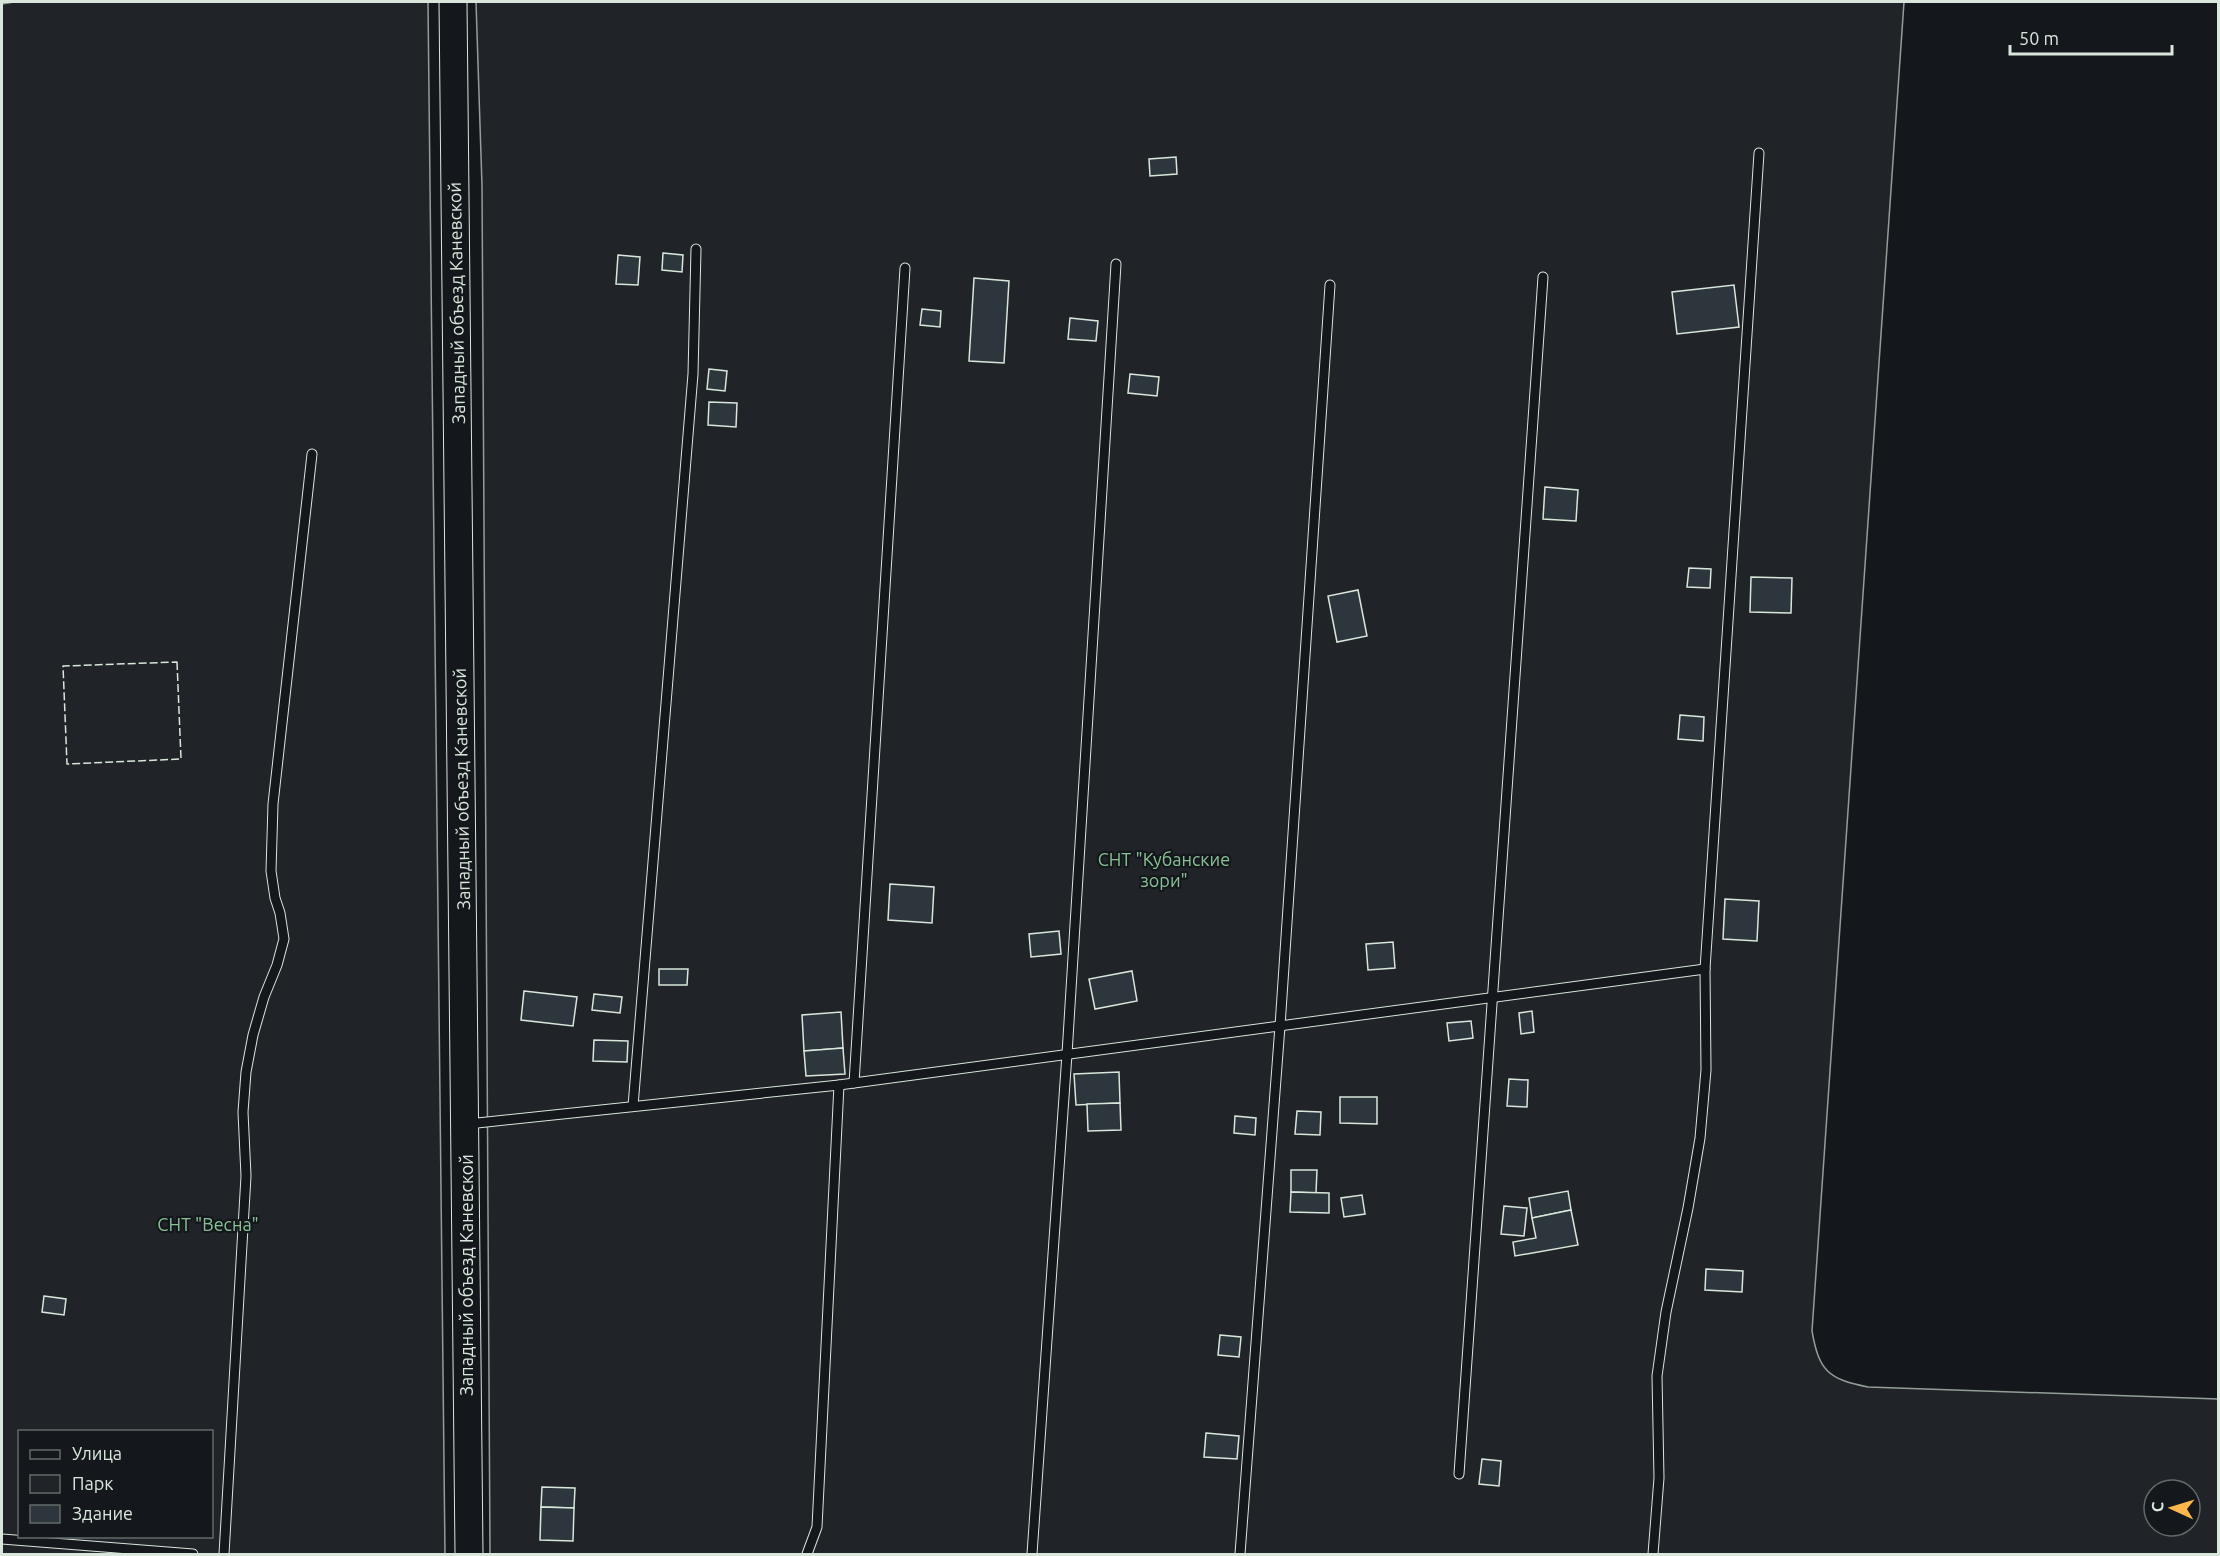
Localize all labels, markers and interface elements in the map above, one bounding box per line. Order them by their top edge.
scale bar [2010,18,2172,56]
text: 50 m [2019,28,2059,48]
street label: Западный объезд Каневской [444,182,468,424]
street label: Западный объезд Каневской [449,668,473,910]
park label: СНТ "Кубанские зори" [1098,849,1230,890]
street label: Западный объезд Каневской [456,1154,476,1396]
park label: СНТ "Весна" [157,1214,259,1234]
legend [18,1430,213,1538]
text: Улица [72,1443,122,1463]
text: Парк [72,1473,113,1493]
north arrow [2142,1478,2202,1538]
text: С [2148,1501,2166,1513]
text: Здание [72,1503,133,1523]

